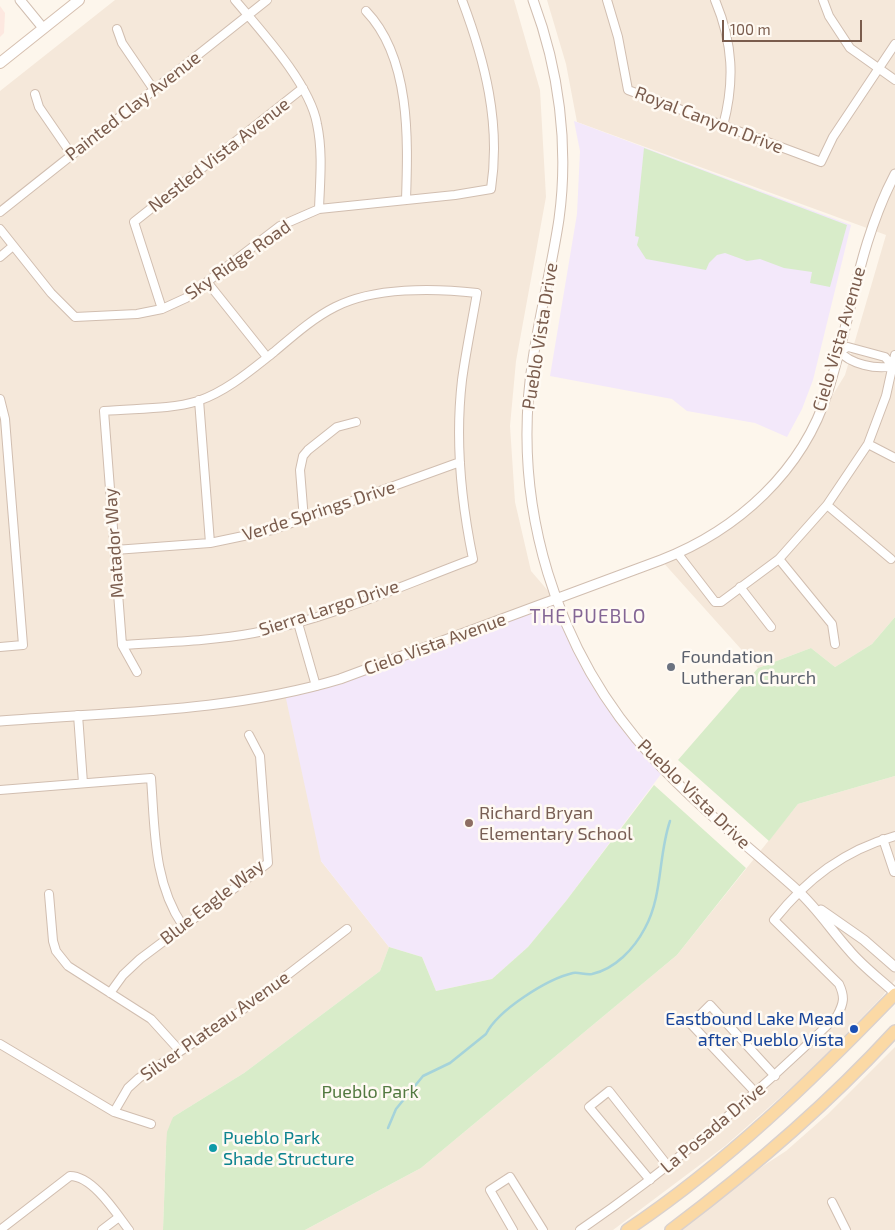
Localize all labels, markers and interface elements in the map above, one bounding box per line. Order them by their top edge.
scale bar [725,10,865,42]
text: 100 m [730,20,771,38]
street label: Painted Clay Avenue [61,47,205,165]
street label: Royal Canyon Drive [632,82,786,158]
street label: Nestled Vista Avenue [144,93,294,217]
street label: Sky Ridge Road [181,216,295,304]
street label: Pueblo Vista Drive [518,261,562,411]
street label: Cielo Vista Avenue [808,264,870,414]
street label: Verde Springs Drive [240,476,398,546]
street label: Matador Way [99,487,129,599]
street label: Sierra Largo Drive [256,575,402,641]
district label: THE PUEBLO [528,606,648,628]
street label: Cielo Vista Avenue [361,608,509,680]
place label: Foundation Lutheran Church [681,646,816,689]
marker: Foundation Lutheran Church [665,661,677,673]
street label: Pueblo Vista Drive [633,735,755,853]
place label: Richard Bryan Elementary School [479,802,633,844]
marker: Richard Bryan Elementary School [463,817,475,829]
street label: Blue Eagle Way [156,855,268,949]
street label: Silver Plateau Avenue [136,966,294,1086]
place label: Eastbound Lake Mead after Pueblo Vista [665,1008,844,1050]
marker: Eastbound Lake Mead after Pueblo Vista [848,1023,860,1035]
street label: La Posada Drive [656,1078,770,1178]
park label: Pueblo Park [321,1081,419,1103]
place label: Pueblo Park Shade Structure [223,1127,354,1170]
marker: Pueblo Park Shade Structure [207,1142,219,1154]

